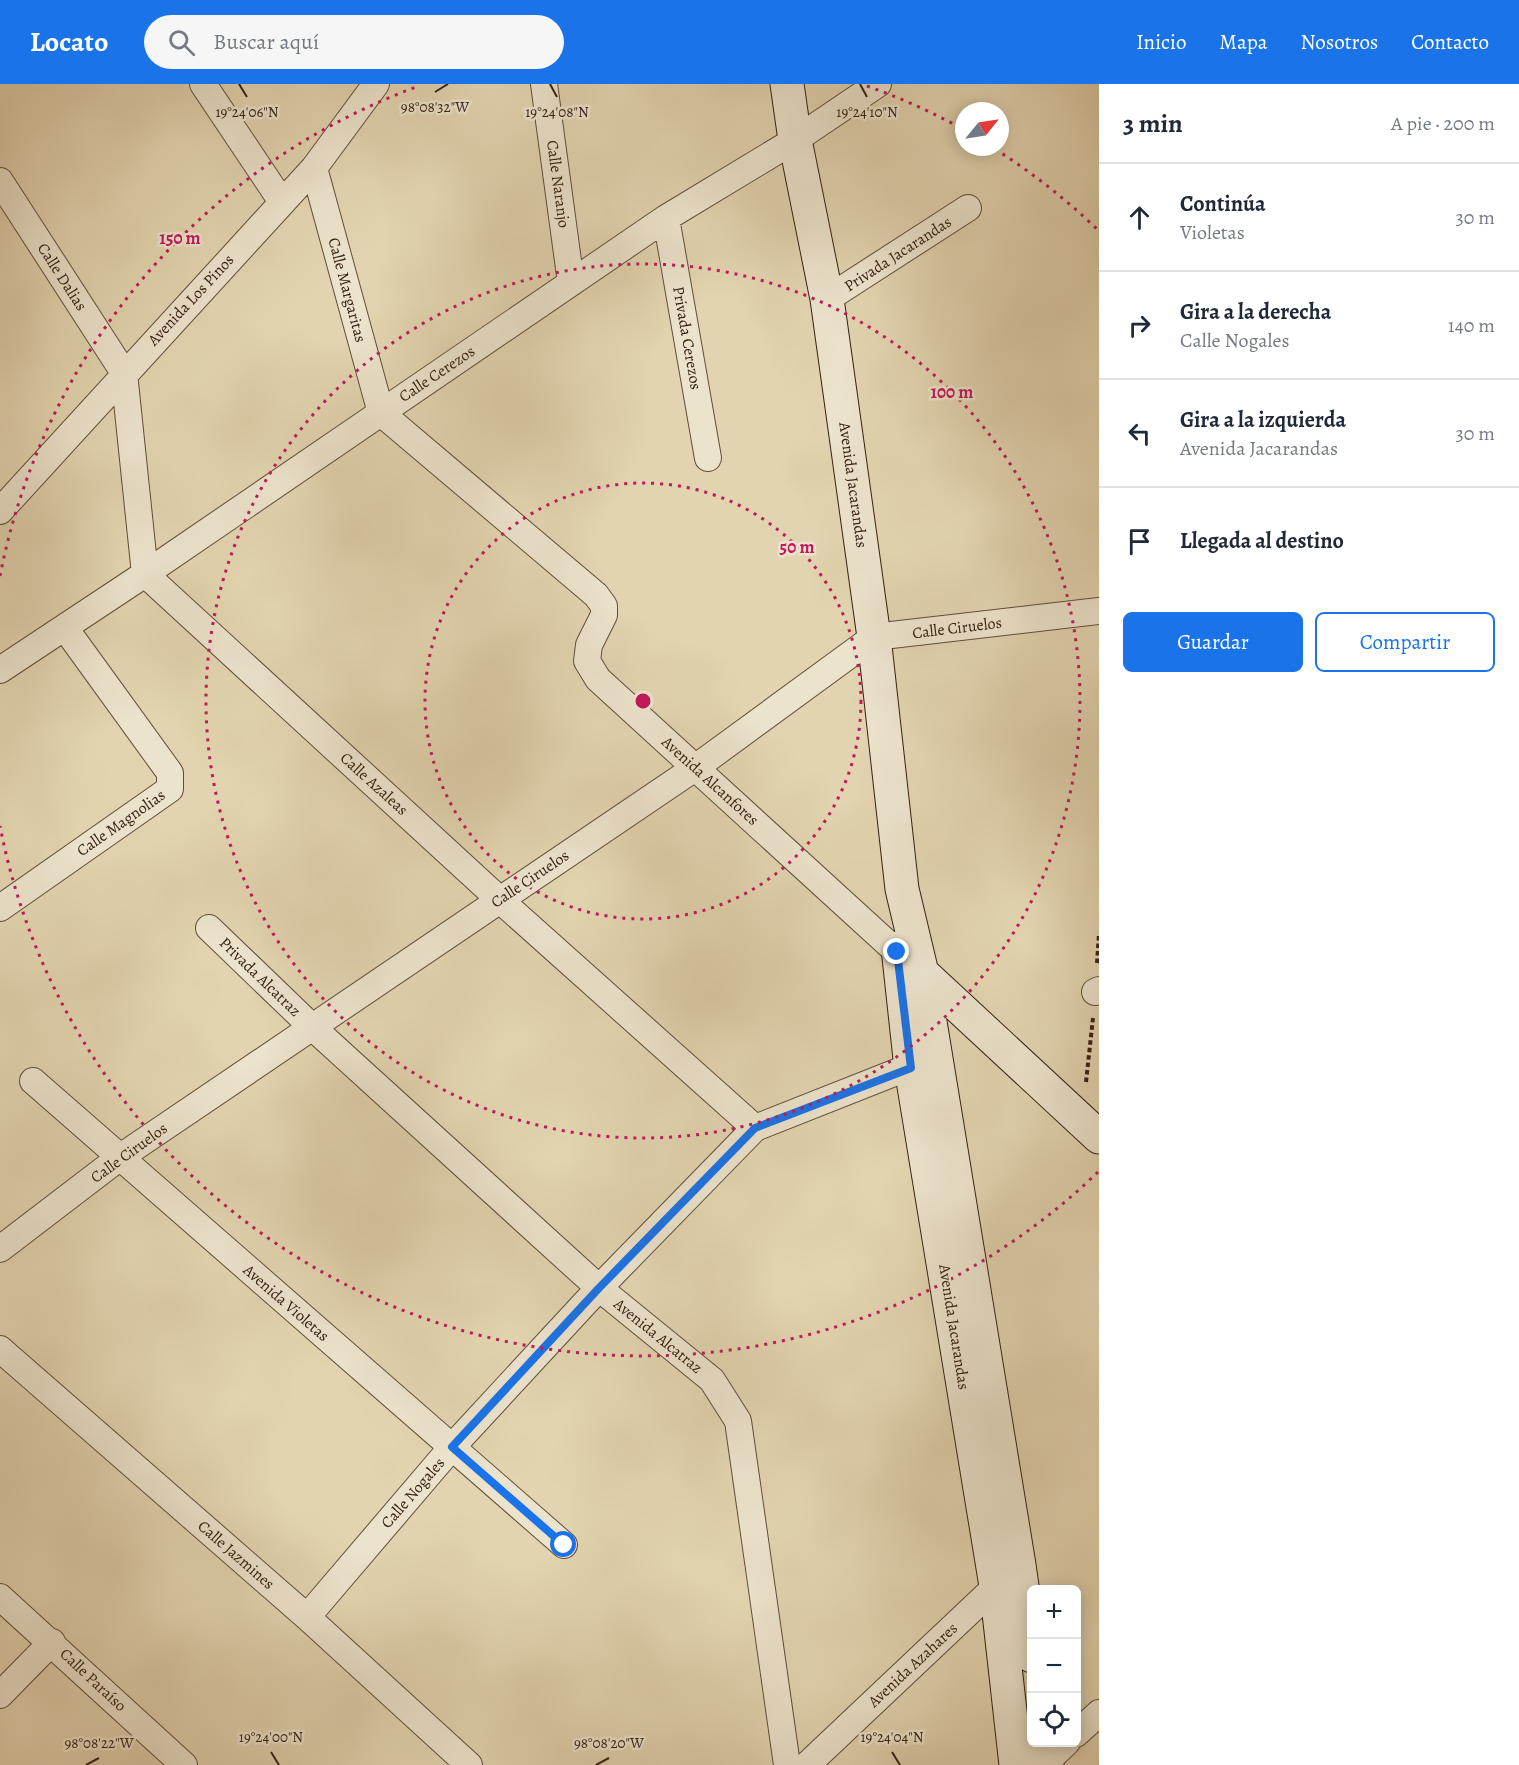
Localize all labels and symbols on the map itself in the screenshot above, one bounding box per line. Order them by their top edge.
text: 98°08'32"W [401,97,469,117]
text: 19°24'06"N [215,102,279,122]
text: 19°24'08"N [525,102,589,122]
text: 19°24'10"N [836,102,898,122]
north arrow [955,102,1009,156]
street label: Calle Naranjo [541,139,575,229]
street label: Privada Jacarandas [840,211,956,297]
text: 150 m [159,226,201,250]
street label: Calle Margaritas [322,235,372,345]
street label: Calle Dalias [32,239,92,315]
street label: Avenida Los Pinos [142,250,239,351]
street label: Privada Cerezos [667,285,707,391]
street label: Calle Cerezos [395,340,479,408]
text: 100 m [931,380,973,404]
street label: Avenida Jacarandas [833,420,873,549]
text: 50 m [780,535,814,559]
street label: Calle Ciruelos [911,612,1003,644]
centre of rings [633,691,653,711]
street label: Avenida Alcanfores [656,731,763,831]
street label: Calle Azaleas [335,747,413,821]
street label: Calle Magnolias [72,784,170,862]
street label: Calle Ciruelos [487,845,573,913]
street label: Privada Alcatraz [214,932,306,1022]
route end [883,938,909,964]
street label: Calle Ciruelos [86,1118,172,1188]
street label: Avenida Violetas [237,1259,334,1347]
street label: Avenida Jacarandas [933,1262,975,1391]
street label: Avenida Alcatraz [608,1293,707,1379]
street label: Calle Nogales [376,1453,450,1533]
street label: Calle Jazmines [193,1515,279,1595]
route start [550,1531,576,1557]
street label: Avenida Azahares [863,1618,963,1713]
street label: Calle Paraíso [55,1643,131,1717]
text: 19°24'00"N [239,1727,303,1747]
text: 19°24'04"N [860,1727,924,1747]
text: 98°08'22"W [64,1733,134,1753]
text: 98°08'20"W [574,1733,644,1753]

